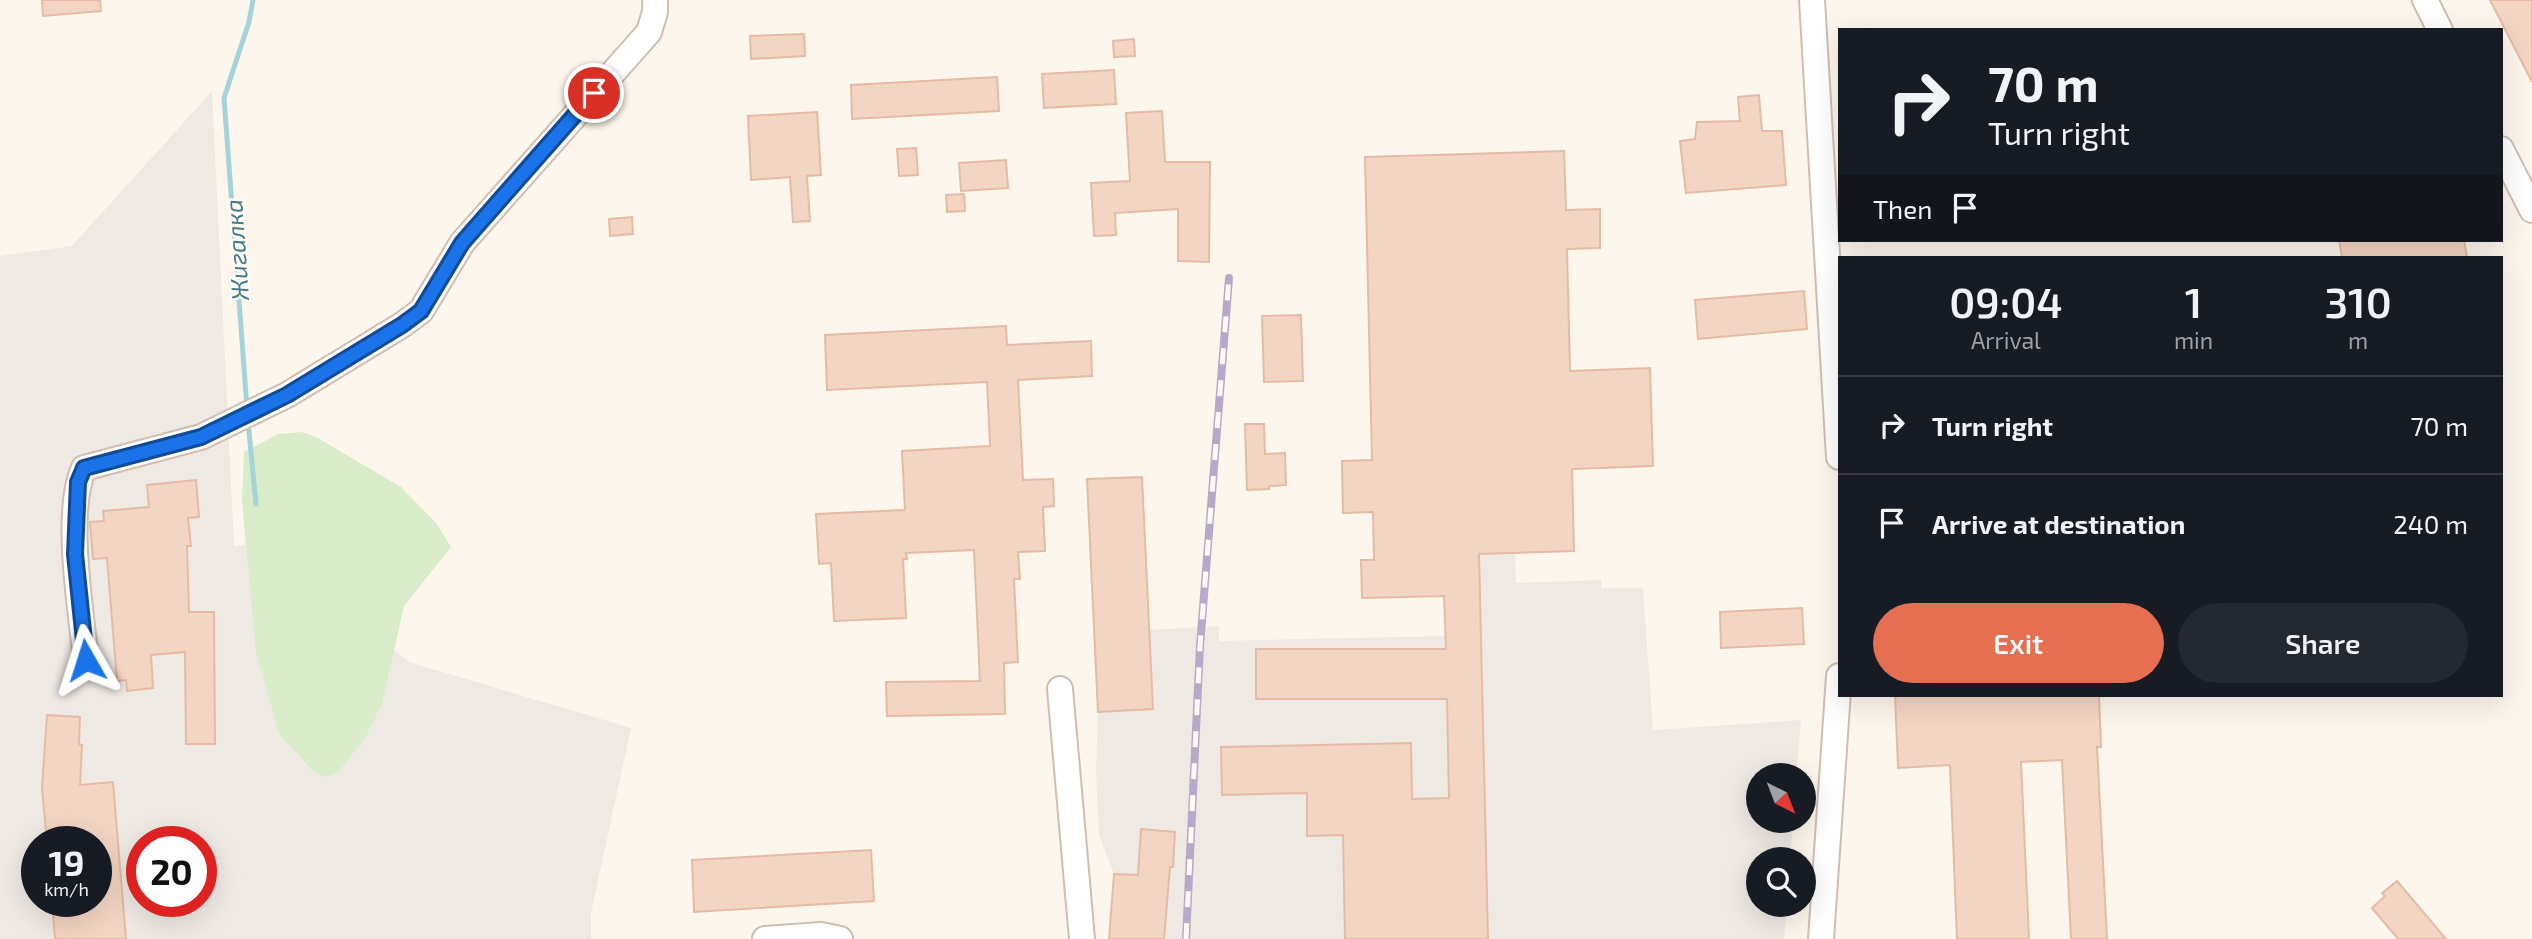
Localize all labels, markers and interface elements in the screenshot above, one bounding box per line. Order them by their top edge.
text: 70 m [1988,53,2099,112]
icon: right [1873,56,1964,147]
pin [564,63,624,123]
icon: arrive [575,74,613,112]
text: Turn right [1988,113,2130,151]
icon: arrive [1946,189,1984,227]
text: Then [1873,193,1932,224]
water label: Жигалка [218,198,254,303]
text: 09:04 [1949,276,2063,326]
text: 1 [2185,276,2202,326]
text: 310 [2324,276,2392,326]
text: Arrival [1971,326,2041,354]
text: min [2174,326,2213,354]
text: m [2348,326,2368,354]
icon: right [1873,406,1911,444]
text: Turn right [1932,410,2053,441]
text: 70 m [2410,410,2468,441]
icon: arrive [1873,504,1911,542]
text: Arrive at destination [1932,508,2185,539]
text: 240 m [2393,508,2468,539]
button: Exit [1873,603,2164,683]
button: Share [2178,603,2468,683]
position arrow [49,623,123,697]
north arrow [1746,763,1816,833]
map controls [1746,763,1816,917]
speed limit sign: 20 [126,826,217,917]
text: 19 [49,841,84,883]
button: search [1746,847,1816,917]
text: km/h [44,878,89,900]

